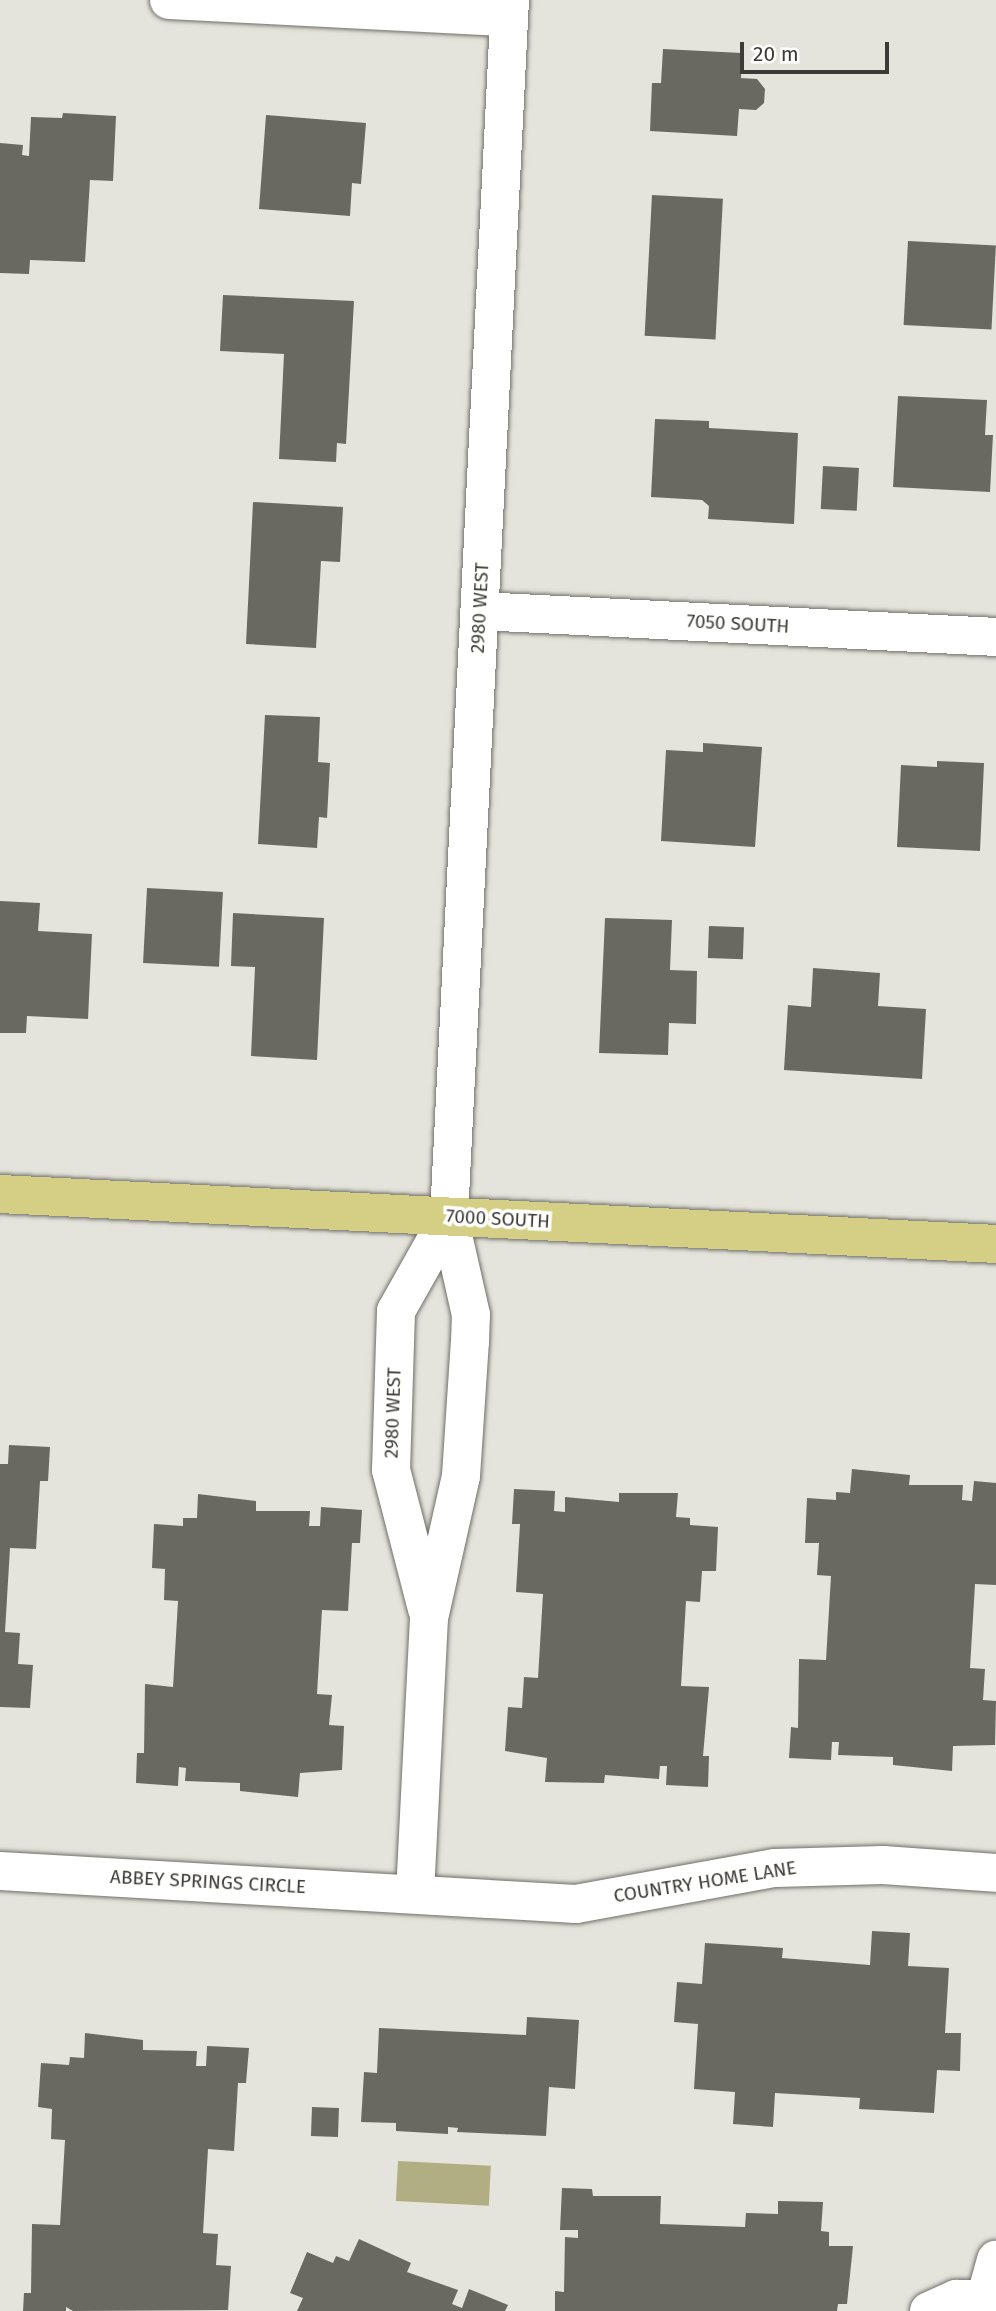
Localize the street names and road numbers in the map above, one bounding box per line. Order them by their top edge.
street label: 2980 WEST [466,562,494,654]
street label: 7050 SOUTH [686,610,790,638]
street label: 7000 SOUTH [446,1205,550,1233]
street label: 2980 WEST [380,1367,406,1459]
street label: COUNTRY HOME LANE [612,1856,798,1908]
street label: ABBEY SPRINGS CIRCLE [109,1865,307,1899]

